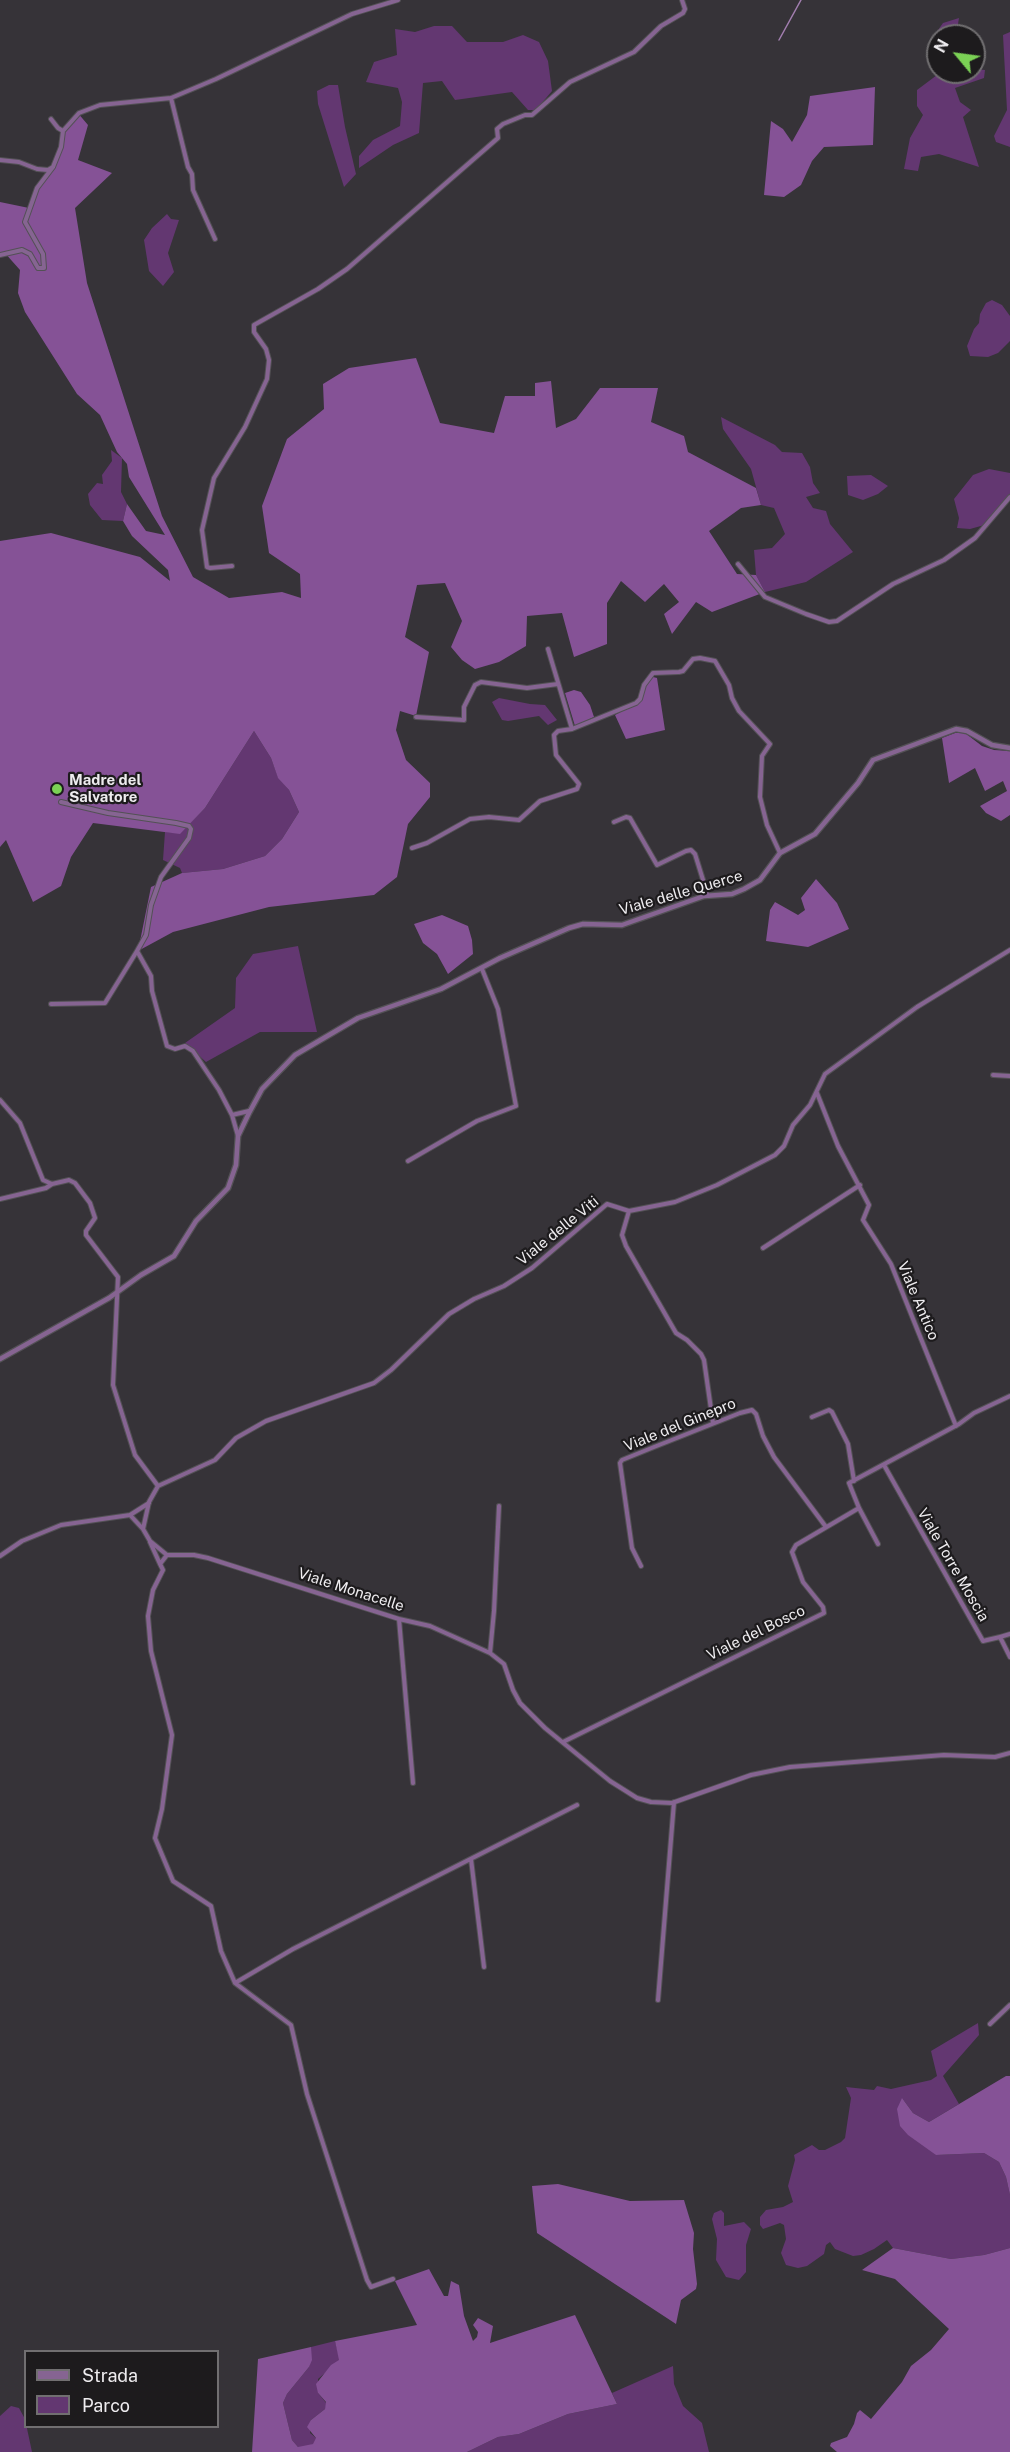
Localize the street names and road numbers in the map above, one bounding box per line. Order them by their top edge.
street label: Viale delle Querce [617,867,745,919]
street label: Viale delle Viti [514,1193,602,1269]
street label: Viale Antico [893,1259,943,1343]
street label: Viale del Ginepro [621,1394,739,1456]
street label: Viale Torre Moscia [913,1505,993,1625]
street label: Viale Monacelle [296,1564,406,1616]
street label: Viale del Bosco [704,1602,808,1664]

